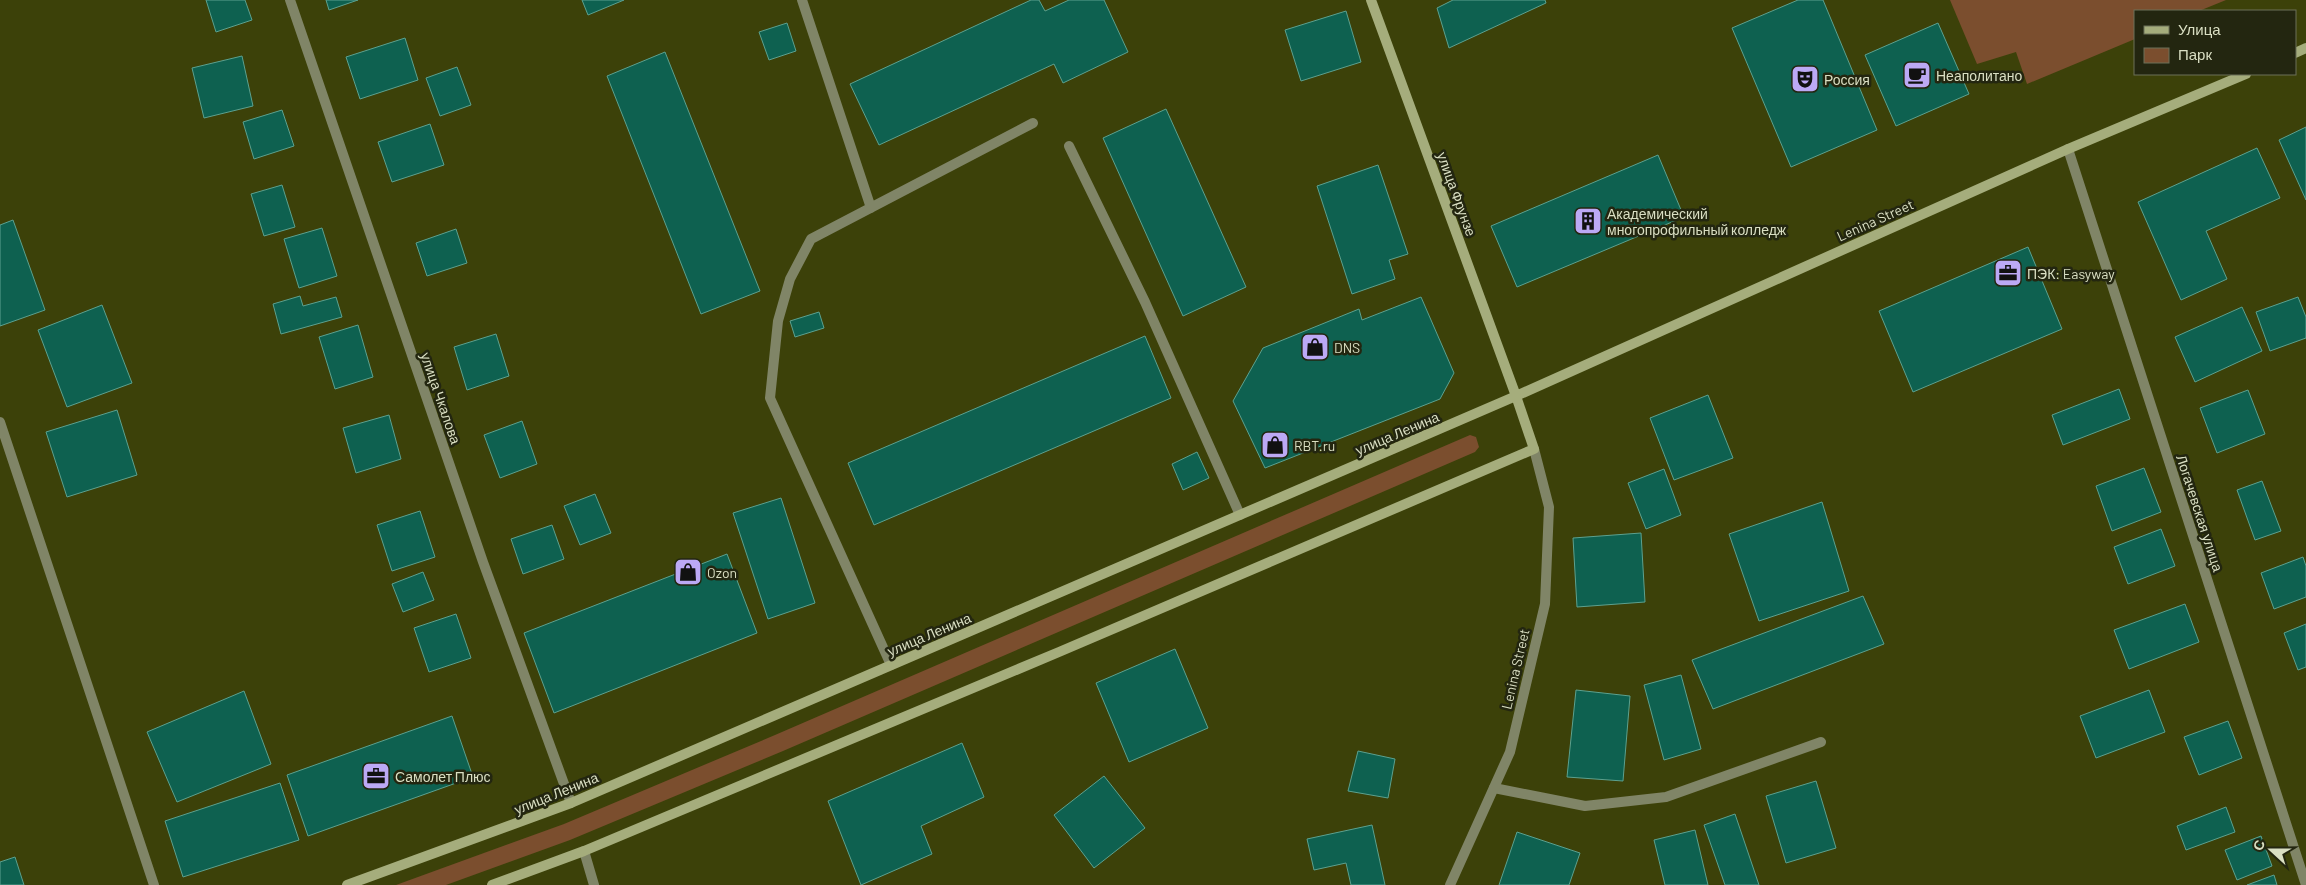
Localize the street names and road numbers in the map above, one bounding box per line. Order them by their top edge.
street label: улица Фрунзе [1434,150,1480,239]
street label: Lenina Street [1834,196,1916,244]
street label: улица Чкалова [417,350,465,446]
street label: улица Ленина [1353,408,1442,458]
street label: Логачевская улица [2173,453,2227,574]
street label: улица Ленина [885,609,974,659]
street label: Lenina Street [1497,627,1533,711]
street label: улица Ленина [511,768,601,818]

